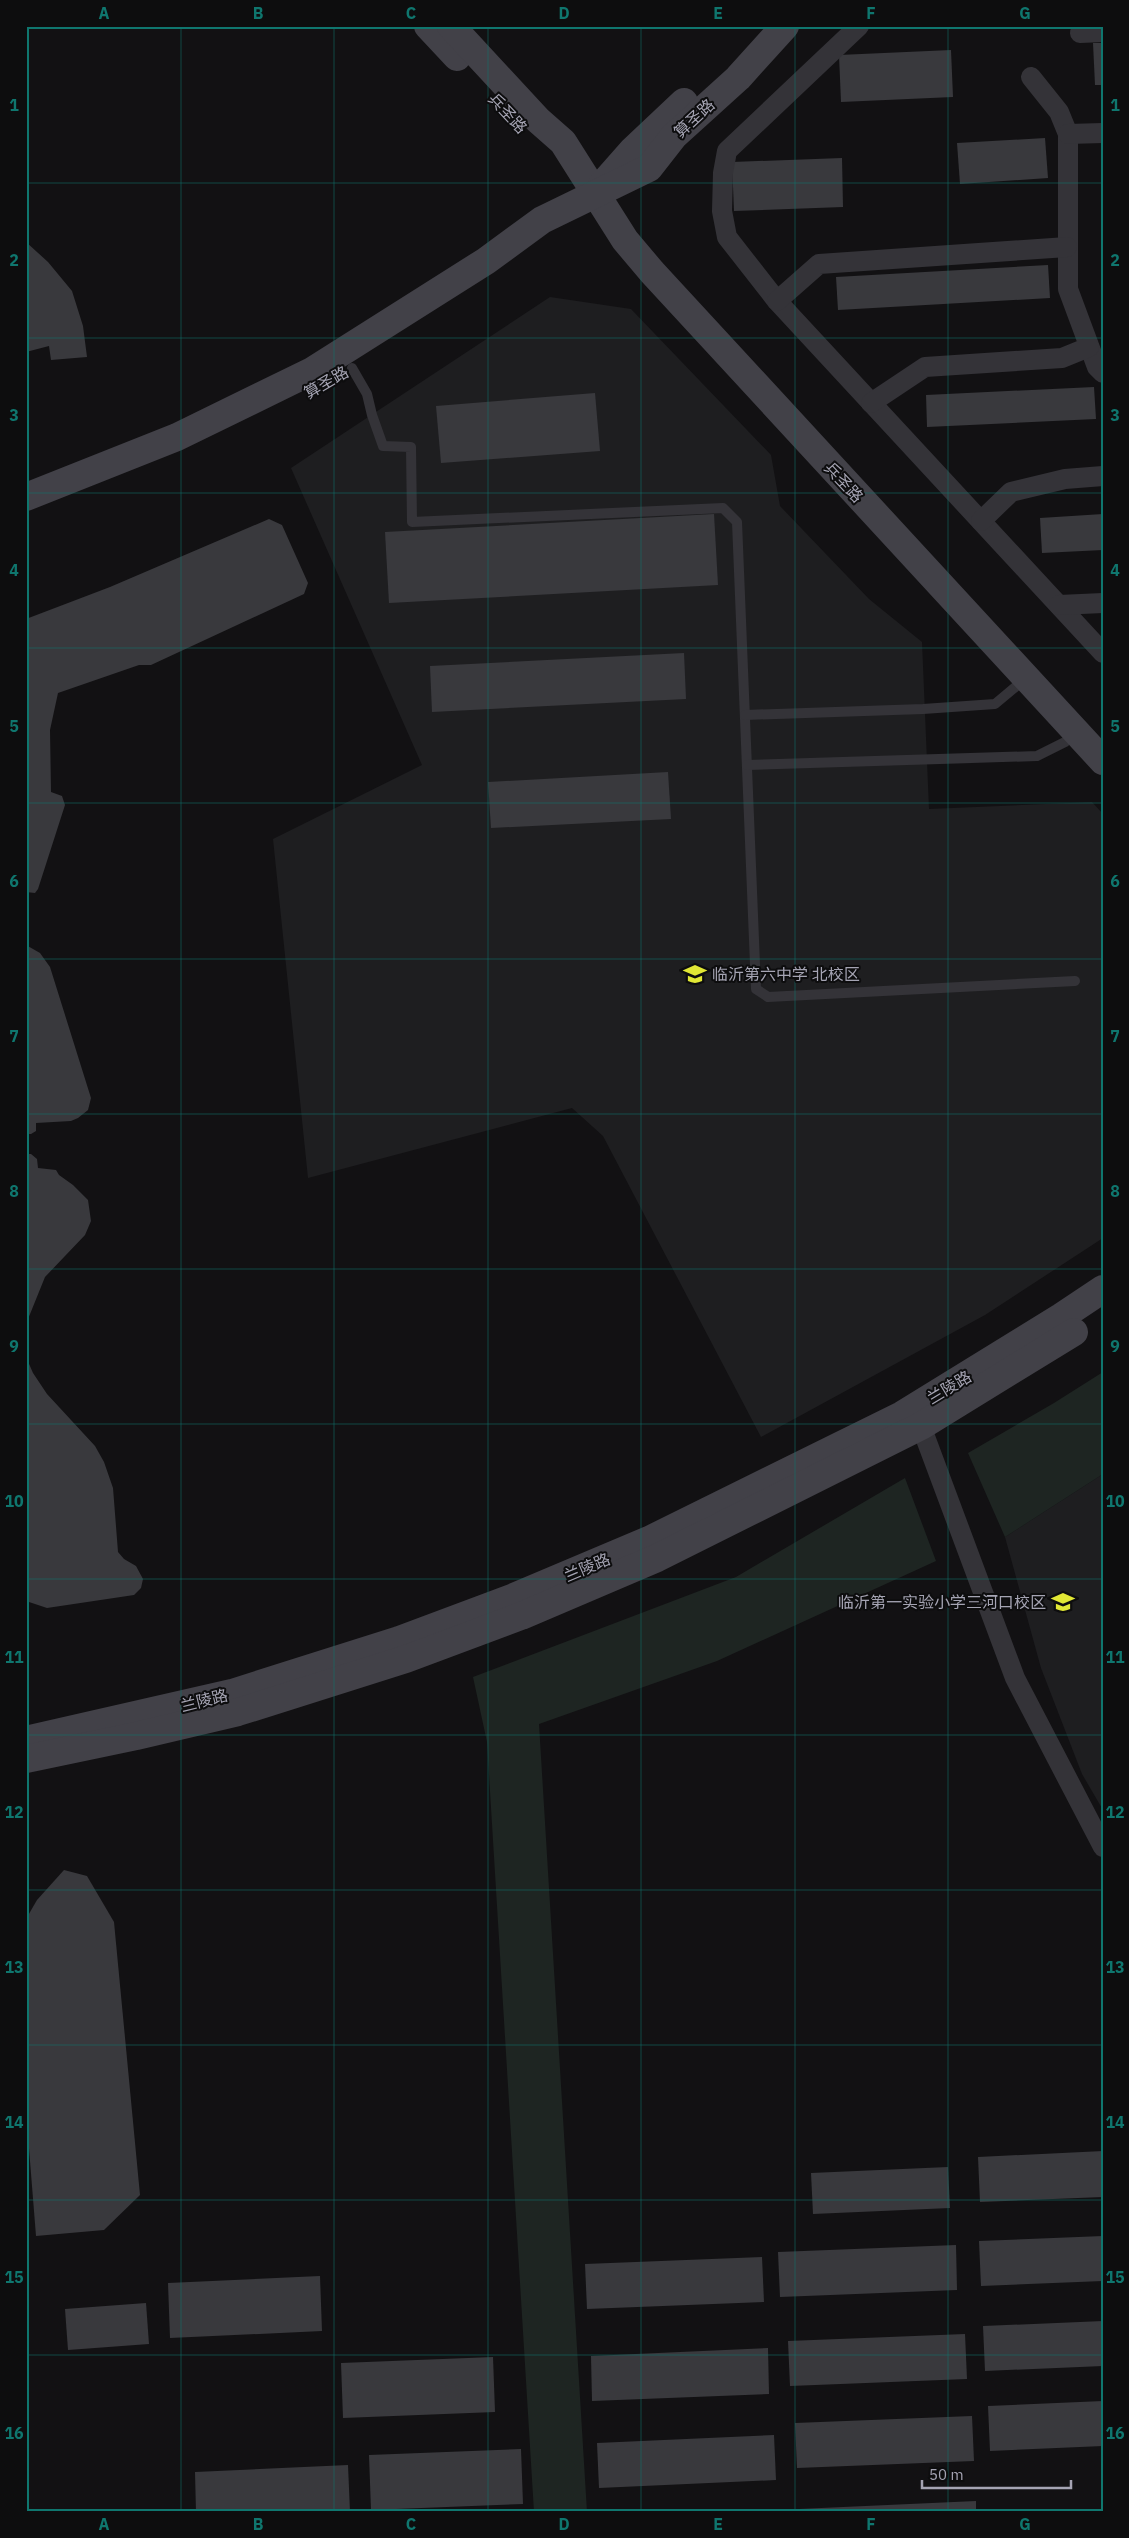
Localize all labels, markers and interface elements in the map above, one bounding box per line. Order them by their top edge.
text: A [99,3,110,23]
text: B [253,3,264,23]
text: C [406,3,416,23]
text: D [558,3,570,23]
text: E [713,3,723,23]
text: F [866,3,876,23]
text: G [1019,3,1031,23]
street label: 兵圣路 [484,89,532,137]
street label: 算圣路 [670,94,718,142]
text: 1 [9,95,19,115]
text: 1 [1110,95,1120,115]
text: 2 [9,250,19,270]
text: 2 [1110,250,1120,270]
street label: 算圣路 [300,361,352,403]
text: 3 [9,405,19,425]
text: 3 [1110,405,1120,425]
street label: 兵圣路 [820,458,868,506]
text: 4 [9,560,19,580]
text: 4 [1110,560,1120,580]
text: 5 [9,716,19,736]
text: 5 [1110,716,1120,736]
text: 6 [9,871,19,891]
text: 6 [1110,871,1120,891]
school or university icon: 临沂第六中学 北校区 [682,961,708,987]
place label: 临沂第六中学 北校区 [712,964,860,984]
text: 7 [9,1026,19,1046]
text: 7 [1110,1026,1120,1046]
text: 8 [9,1181,19,1201]
text: 8 [1110,1181,1120,1201]
text: 9 [9,1336,19,1356]
text: 9 [1110,1336,1120,1356]
street label: 兰陵路 [923,1366,975,1408]
text: 10 [4,1491,24,1511]
text: 10 [1105,1491,1125,1511]
street label: 兰陵路 [561,1548,613,1586]
school or university icon: 临沂第一实验小学三河口校区 [1050,1589,1076,1615]
place label: 临沂第一实验小学三河口校区 [838,1592,1046,1612]
text: 11 [4,1647,24,1667]
text: 11 [1105,1647,1125,1667]
street label: 兰陵路 [178,1684,230,1716]
text: 12 [4,1802,24,1822]
text: 12 [1105,1802,1125,1822]
text: 13 [4,1957,24,1977]
text: 13 [1105,1957,1125,1977]
text: 14 [4,2112,24,2132]
text: 14 [1105,2112,1125,2132]
text: 15 [4,2267,24,2287]
text: 15 [1105,2267,1125,2287]
text: 16 [4,2423,24,2443]
text: 16 [1105,2423,1125,2443]
scale bar [922,2458,1070,2490]
text: 50 m [929,2465,964,2484]
text: A [99,2514,110,2534]
text: B [253,2514,264,2534]
text: C [406,2514,416,2534]
text: D [558,2514,570,2534]
text: E [713,2514,723,2534]
text: F [866,2514,876,2534]
text: G [1019,2514,1031,2534]

